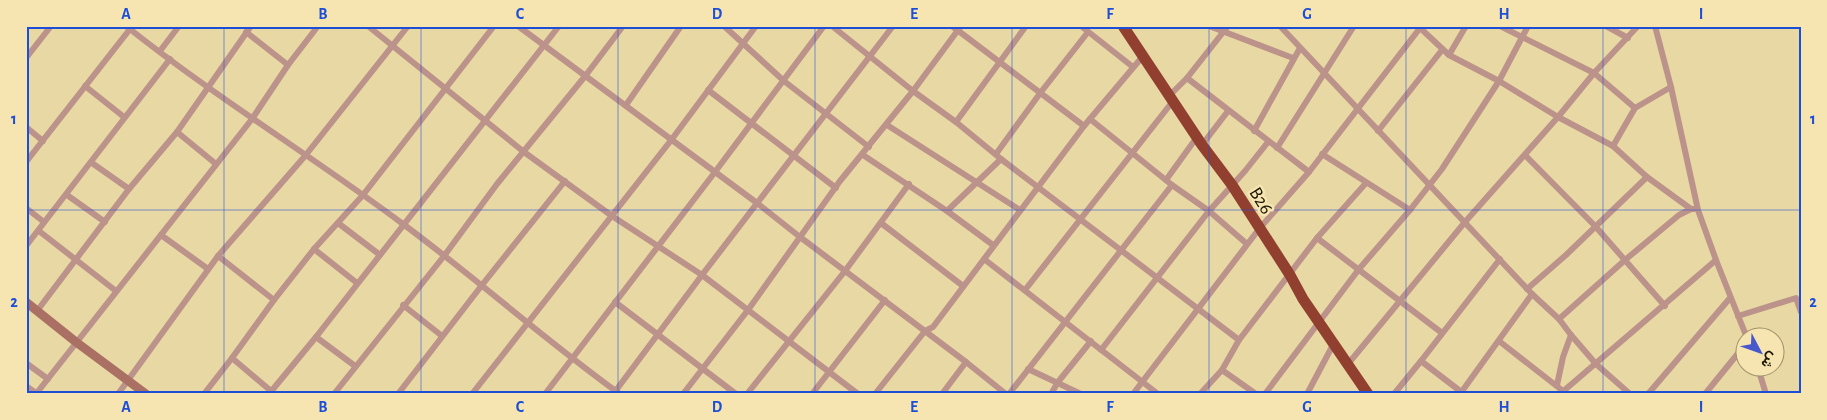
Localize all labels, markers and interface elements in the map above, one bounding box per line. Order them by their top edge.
text: A [121,6,131,22]
text: B [318,6,328,22]
text: C [516,6,525,22]
text: D [712,6,723,22]
text: E [910,6,918,22]
text: F [1106,6,1114,22]
text: G [1302,6,1312,22]
text: H [1498,6,1510,22]
text: I [1699,6,1703,22]
text: 1 [11,111,17,127]
text: 1 [1810,111,1816,127]
street label: B26 [1245,184,1276,218]
text: 2 [10,294,18,310]
text: 2 [1809,294,1817,310]
north arrow [1734,328,1784,378]
text: ش [1757,348,1780,371]
text: A [121,399,131,415]
text: B [318,399,328,415]
text: C [516,399,525,415]
text: D [712,399,723,415]
text: E [910,399,918,415]
text: F [1106,399,1114,415]
text: G [1302,399,1312,415]
text: H [1498,399,1510,415]
text: I [1699,399,1703,415]

